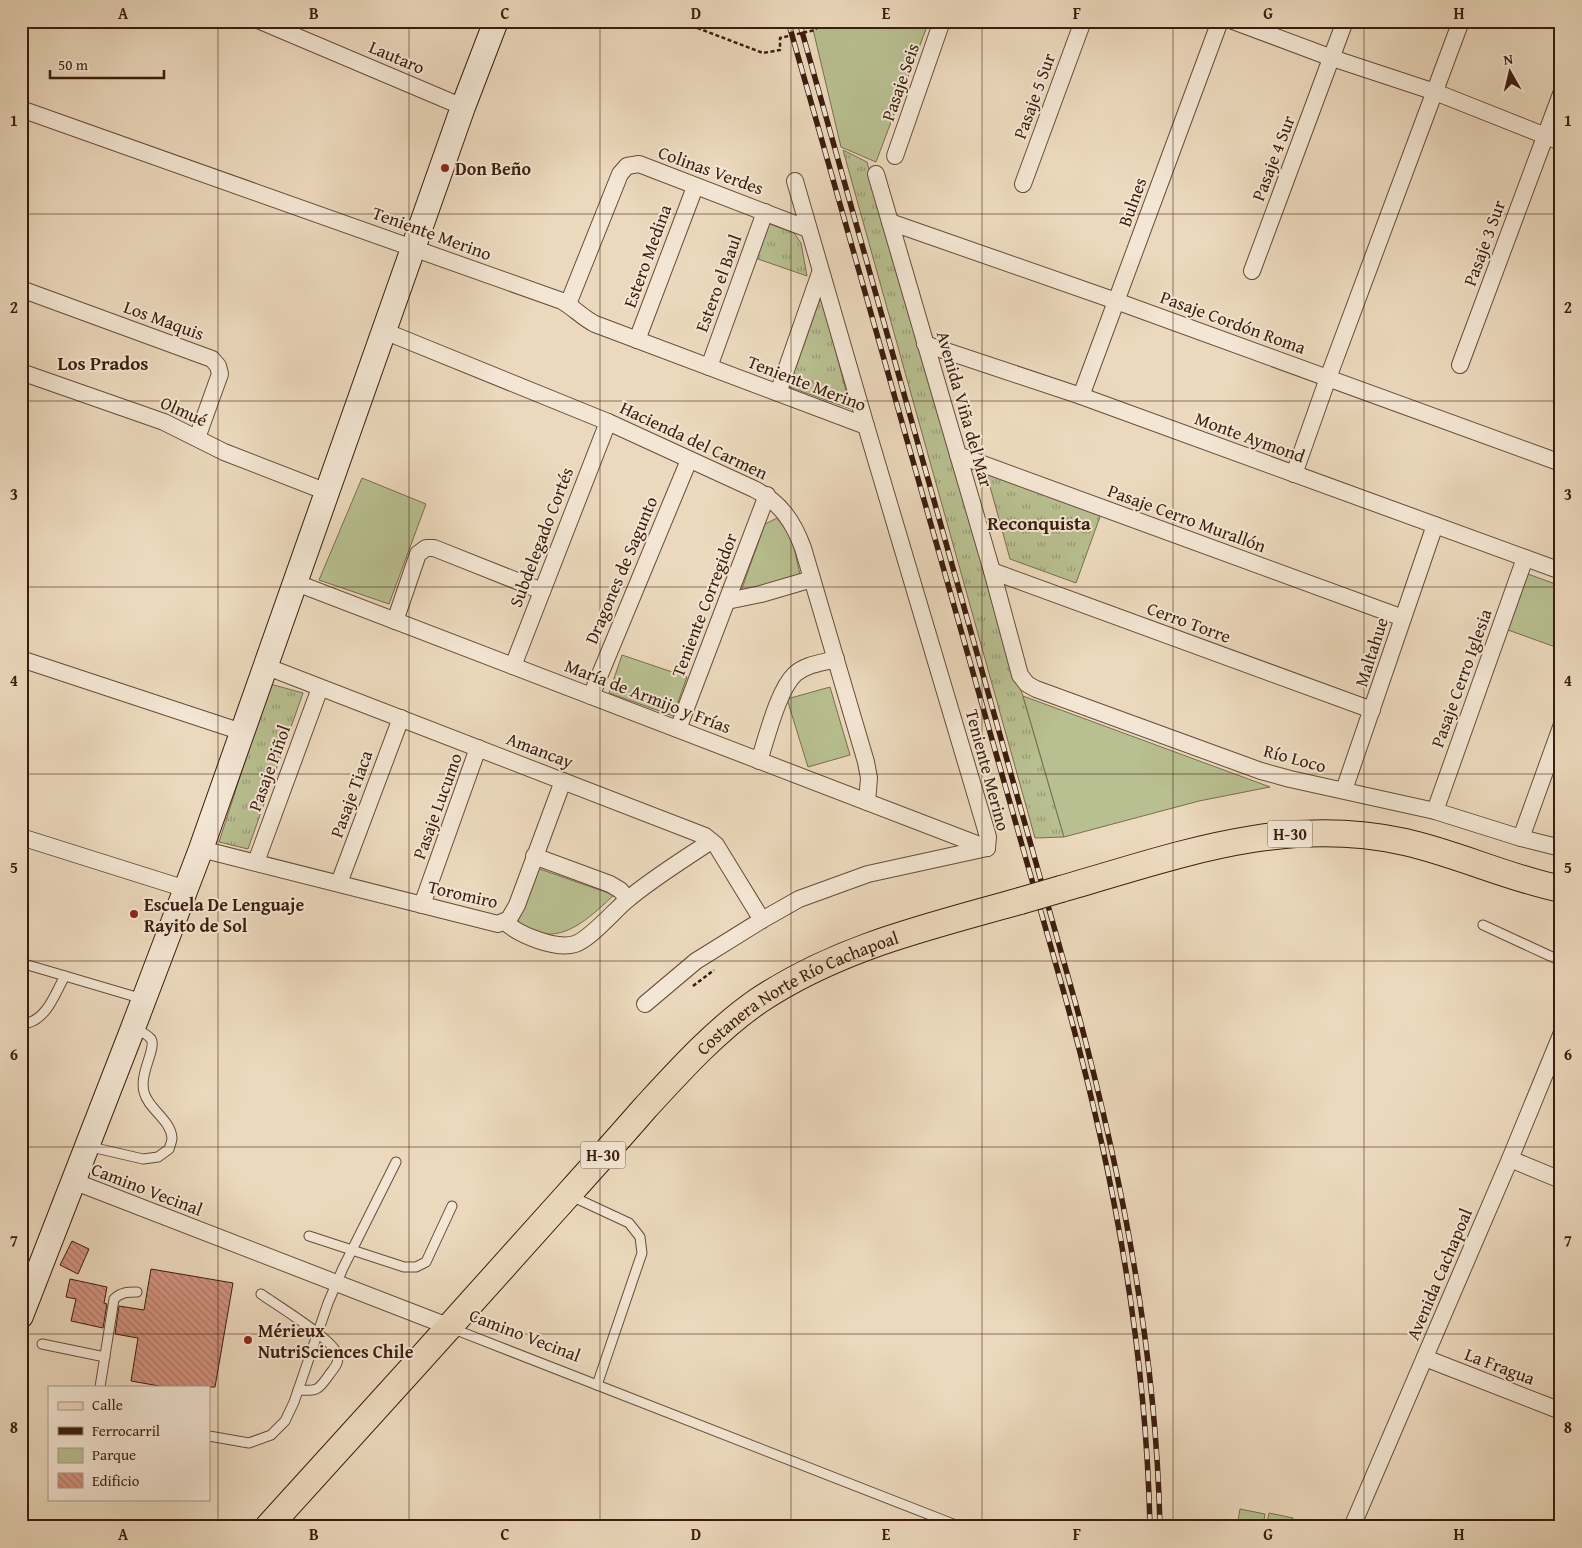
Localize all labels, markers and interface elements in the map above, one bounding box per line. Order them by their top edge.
text: A [118,1,129,25]
text: B [309,1,319,25]
text: C [500,1,510,25]
text: D [691,1,701,25]
text: E [882,1,891,25]
text: F [1073,1,1081,25]
text: G [1263,1,1273,25]
text: H [1453,1,1465,25]
street label: Lautaro [365,33,429,81]
street label: Pasaje Seis [874,40,926,124]
scale bar [50,48,164,80]
north arrow [1484,48,1534,98]
text: N [1502,48,1515,70]
street label: Pasaje 5 Sur [1006,49,1062,143]
text: 50 m [58,54,89,75]
text: 1 [10,108,18,132]
text: 1 [1564,108,1572,132]
street label: Pasaje 4 Sur [1244,111,1302,205]
street label: Colinas Verdes [655,138,767,202]
place label: Don Beño [455,155,532,182]
marker: Don Beño [439,162,451,174]
street label: Bulnes [1111,174,1153,230]
street label: Pasaje 3 Sur [1456,196,1512,290]
street label: Teniente Merino [369,199,495,267]
street label: Estero Medina [616,200,678,311]
street label: Estero el Baul [688,230,748,336]
street label: Pasaje Cordón Roma [1157,283,1310,361]
street label: Los Maquis [120,293,208,347]
text: 2 [10,295,18,319]
text: 2 [1564,295,1572,319]
street label: Avenida Viña del Mar [930,328,1000,491]
street label: Teniente Merino [744,348,870,418]
district label: Los Prados [58,349,148,377]
street label: Olmué [156,389,212,433]
street label: Hacienda del Carmen [616,394,772,486]
street label: Monte Aymond [1191,405,1309,470]
street label: Subdelegado Cortés [502,463,580,611]
street label: Pasaje Cerro Murallón [1104,477,1270,559]
text: 3 [10,482,18,506]
text: 3 [1564,482,1572,506]
street label: Dragones de Sagunto [578,492,664,648]
district label: Reconquista [987,509,1091,537]
street label: Teniente Corregidor [664,528,744,681]
street label: Cerro Torre [1143,594,1235,650]
street label: Pasaje Cerro Iglesia [1423,604,1499,751]
street label: Maltahue [1347,614,1395,690]
street label: María de Armijo y Frías [561,652,735,740]
text: 4 [10,668,18,692]
text: 4 [1564,668,1572,692]
street label: Teniente Merino [959,706,1017,834]
street label: Pasaje Piñol [241,721,297,815]
street label: Amancay [503,725,577,775]
street label: Río Loco [1261,737,1329,779]
street label: Pasaje Tiaca [323,746,379,841]
street label: Pasaje Lucumo [405,749,469,863]
road number: H-30 [1268,821,1312,848]
text: 5 [10,855,18,879]
text: 5 [1564,855,1572,879]
street label: Toromiro [425,873,501,915]
place label: Escuela De Lenguaje Rayito de Sol [144,891,304,939]
marker: Escuela De Lenguaje Rayito de Sol [128,908,140,920]
street label: Costanera Norte Río Cachapoal [689,923,902,1061]
text: 6 [10,1042,18,1066]
text: 6 [1564,1042,1572,1066]
road number: H-30 [580,1142,626,1168]
street label: Camino Vecinal [87,1155,207,1223]
street label: Avenida Cachapoal [1399,1204,1479,1344]
text: 7 [10,1228,18,1252]
text: 7 [1564,1228,1572,1252]
street label: Camino Vecinal [465,1301,585,1369]
place label: Mérieux NutriSciences Chile [258,1317,414,1365]
marker: Mérieux NutriSciences Chile [242,1334,254,1346]
street label: La Fragua [1461,1340,1539,1392]
legend [48,1386,210,1500]
text: Calle [92,1394,123,1415]
text: 8 [10,1415,18,1439]
text: 8 [1564,1415,1572,1439]
text: Ferrocarril [92,1420,160,1441]
text: Parque [92,1444,136,1465]
text: Edificio [92,1470,140,1491]
text: A [118,1522,129,1546]
text: B [309,1522,319,1546]
text: C [500,1522,510,1546]
text: D [691,1522,701,1546]
text: E [882,1522,891,1546]
text: F [1073,1522,1081,1546]
text: G [1263,1522,1273,1546]
text: H [1453,1522,1465,1546]

